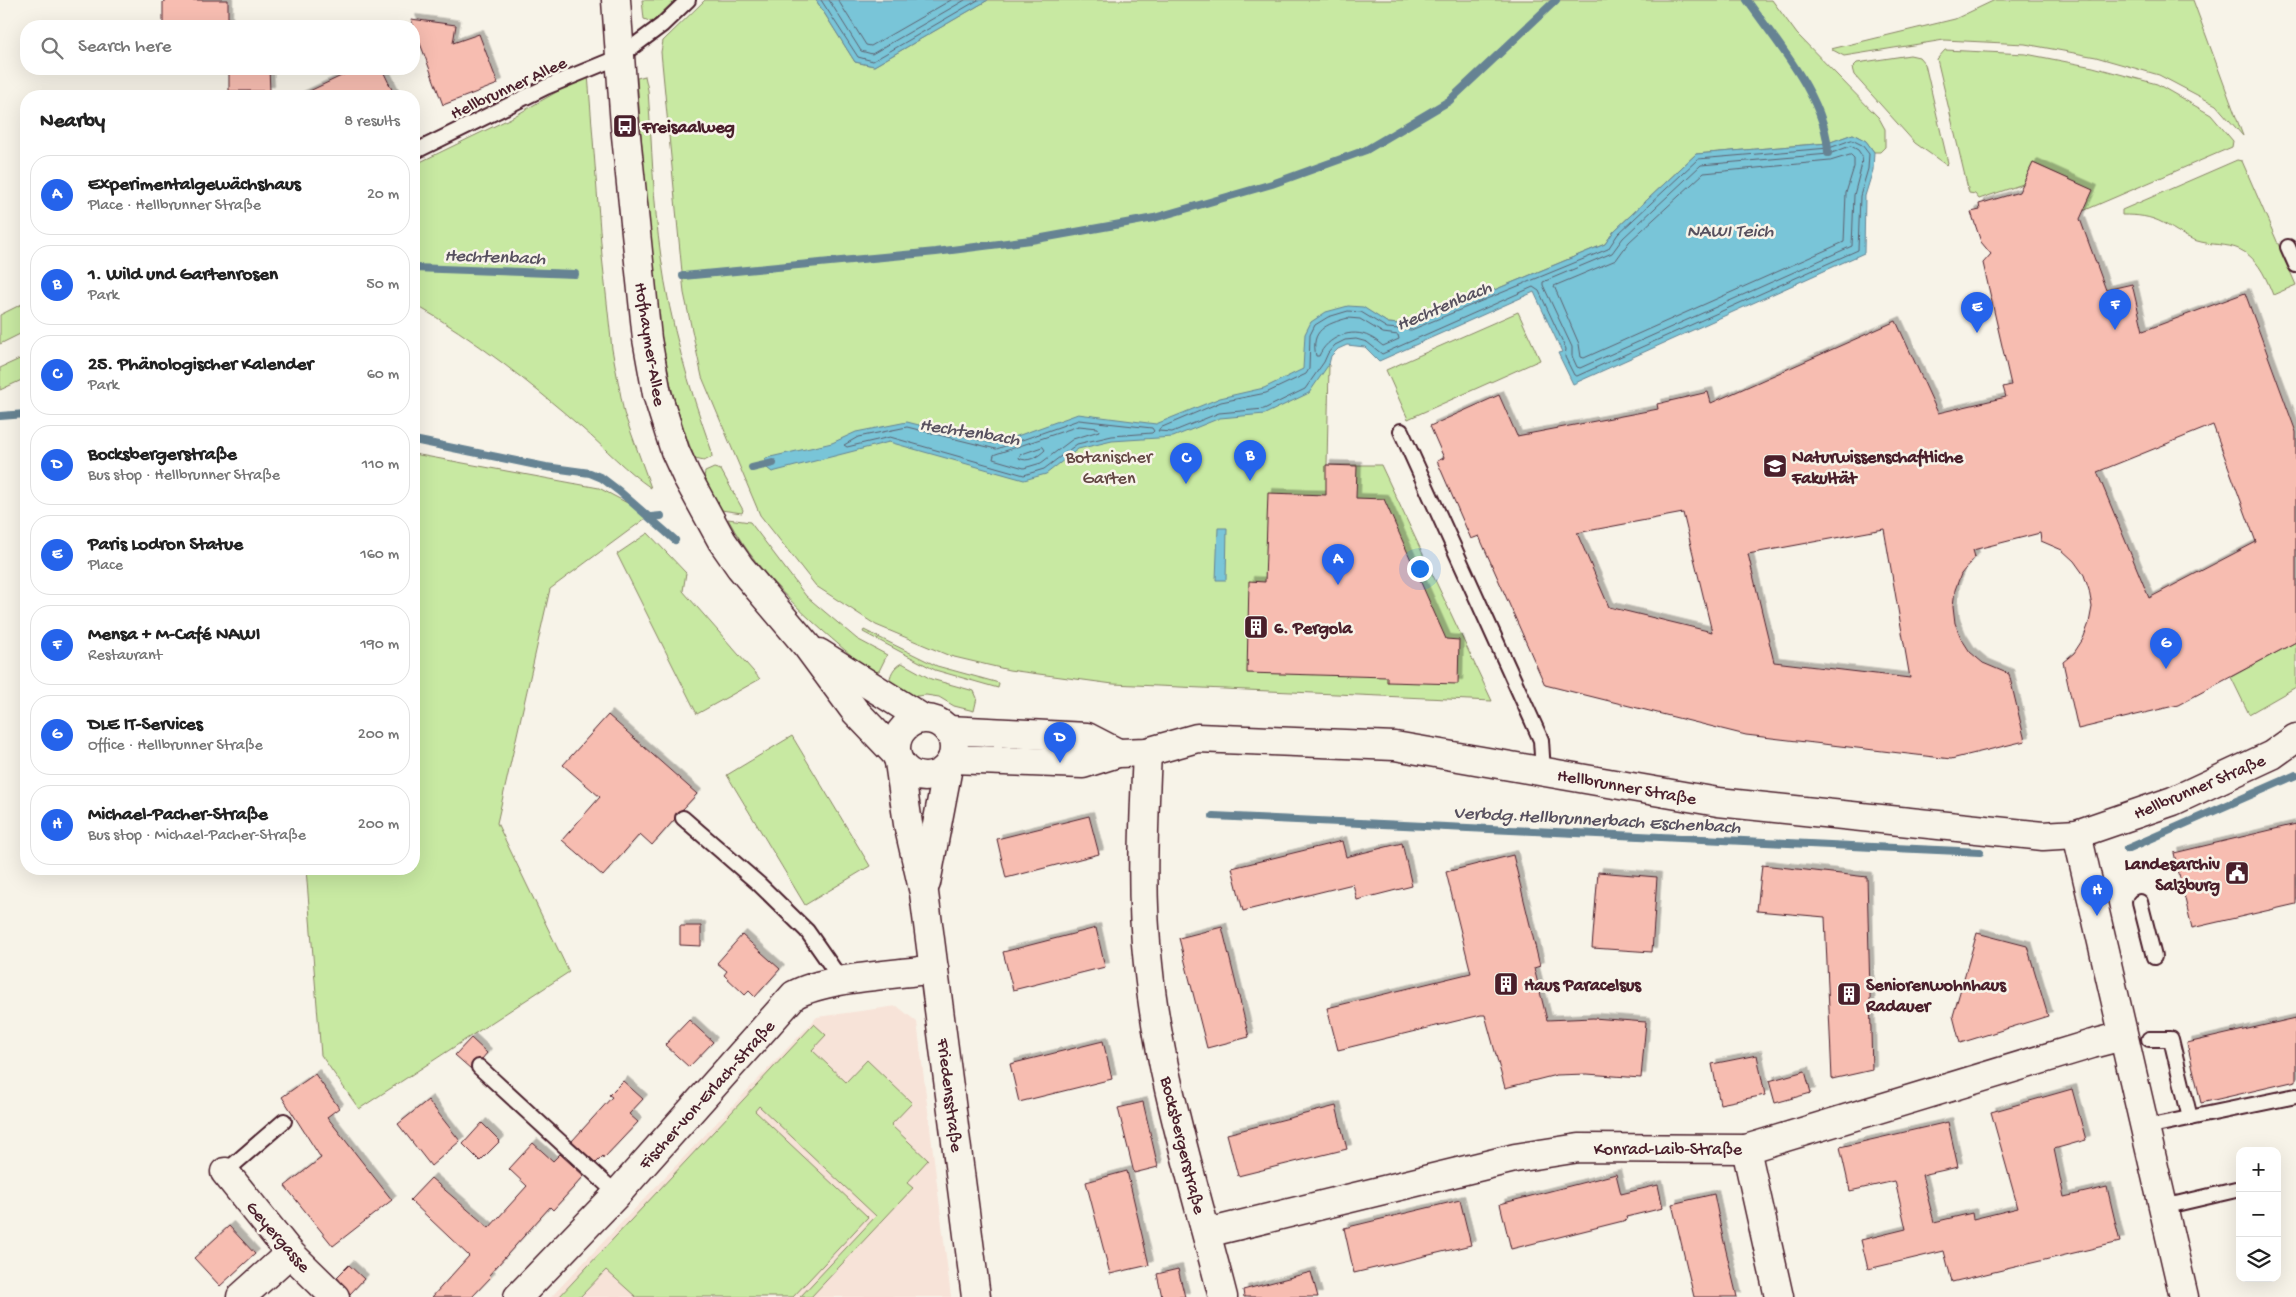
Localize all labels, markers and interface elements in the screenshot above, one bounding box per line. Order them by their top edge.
search box [20,20,420,75]
icon: search [38,34,66,62]
text: Search here [78,36,172,59]
street label: Hellbrunner Allee [448,53,571,125]
text: Nearby [40,110,105,135]
text: 8 results [344,113,400,132]
bus stop icon: Freisaalweg [612,113,638,139]
place label: Freisaalweg [641,118,735,139]
text: Experimentalgewächshaus [88,174,301,197]
text: A [52,186,62,205]
text: 20 m [367,186,399,205]
text: Place · Hellbrunner Straße [88,197,261,216]
water label: NAWI Teich [1687,221,1774,244]
water label: Hechtenbach [444,245,547,272]
text: 1. Wild und Gartenrosen [88,264,278,287]
text: B [53,276,61,295]
text: 50 m [366,276,399,295]
water label: Hechtenbach [1393,277,1496,338]
street label: Hofhaymer-Allee [628,281,669,408]
text: Park [88,287,119,306]
pin: F [2099,289,2131,330]
pin: E [1961,292,1993,333]
text: 25. Phänologischer Kalender [88,354,313,377]
text: C [53,366,61,385]
text: 60 m [367,366,399,385]
text: Park [88,377,119,396]
water label: Hechtenbach [918,414,1022,453]
pin: B [1234,440,1266,481]
pin: C [1170,443,1202,484]
text: Bocksbergerstraße [88,444,237,467]
park label: Botanischer Garten [1065,448,1154,490]
place label: Naturwissenschaftliche Fakultät [1791,448,1964,490]
school or university icon: Naturwissenschaftliche Fakultät [1762,453,1788,479]
text: D [52,456,62,475]
text: 110 m [362,456,399,475]
text: Bus stop · Hellbrunner Straße [88,467,280,486]
text: Paris Lodron Statue [88,534,243,557]
pin: A [1322,544,1354,585]
text: E [52,546,62,565]
text: 160 m [360,546,399,565]
your location [1407,556,1433,582]
text: Place [88,557,123,576]
building icon: 6. Pergola [1243,614,1269,640]
place label: 6. Pergola [1274,619,1353,640]
text: Mensa + M-Café NAWI [88,624,260,647]
pin: G [2150,628,2182,669]
text: F [53,636,61,655]
text: 190 m [360,636,399,655]
text: Restaurant [88,647,162,666]
text: DLE IT-Services [88,714,203,737]
pin: D [1044,722,1076,763]
text: G [52,726,62,745]
text: 200 m [358,726,399,745]
text: Office · Hellbrunner Straße [88,737,263,756]
street label: Hellbrunner Straße [2131,751,2270,826]
street label: Hellbrunner Straße [1555,766,1699,811]
water label: Verbdg.Hellbrunnerbach Eschenbach [1453,802,1742,841]
text: Michael-Pacher-Straße [88,804,268,827]
text: H [52,816,62,835]
text: 200 m [358,816,399,835]
text: Bus stop · Michael-Pacher-Straße [88,827,306,846]
place label: Landesarchiv Salzburg [2124,855,2220,897]
public building icon: Landesarchiv Salzburg [2224,860,2250,886]
pin: H [2081,875,2113,916]
building icon: Haus Paracelsus [1493,971,1519,997]
place label: Haus Paracelsus [1524,976,1642,997]
place label: Seniorenwohnhaus Radauer [1865,976,2007,1018]
building icon: Seniorenwohnhaus Radauer [1836,981,1862,1007]
street label: Fischer-von-Erlach-Straße [635,1016,781,1175]
street label: Friedensstraße [931,1036,966,1154]
street label: Bocksbergerstraße [1154,1074,1209,1217]
street label: Konrad-Laib-Straße [1594,1140,1743,1161]
map controls [2236,1147,2281,1282]
button: + [2236,1147,2281,1192]
button: − [2236,1192,2281,1237]
street label: Geyergasse [240,1198,314,1278]
button: layers [2236,1237,2281,1282]

